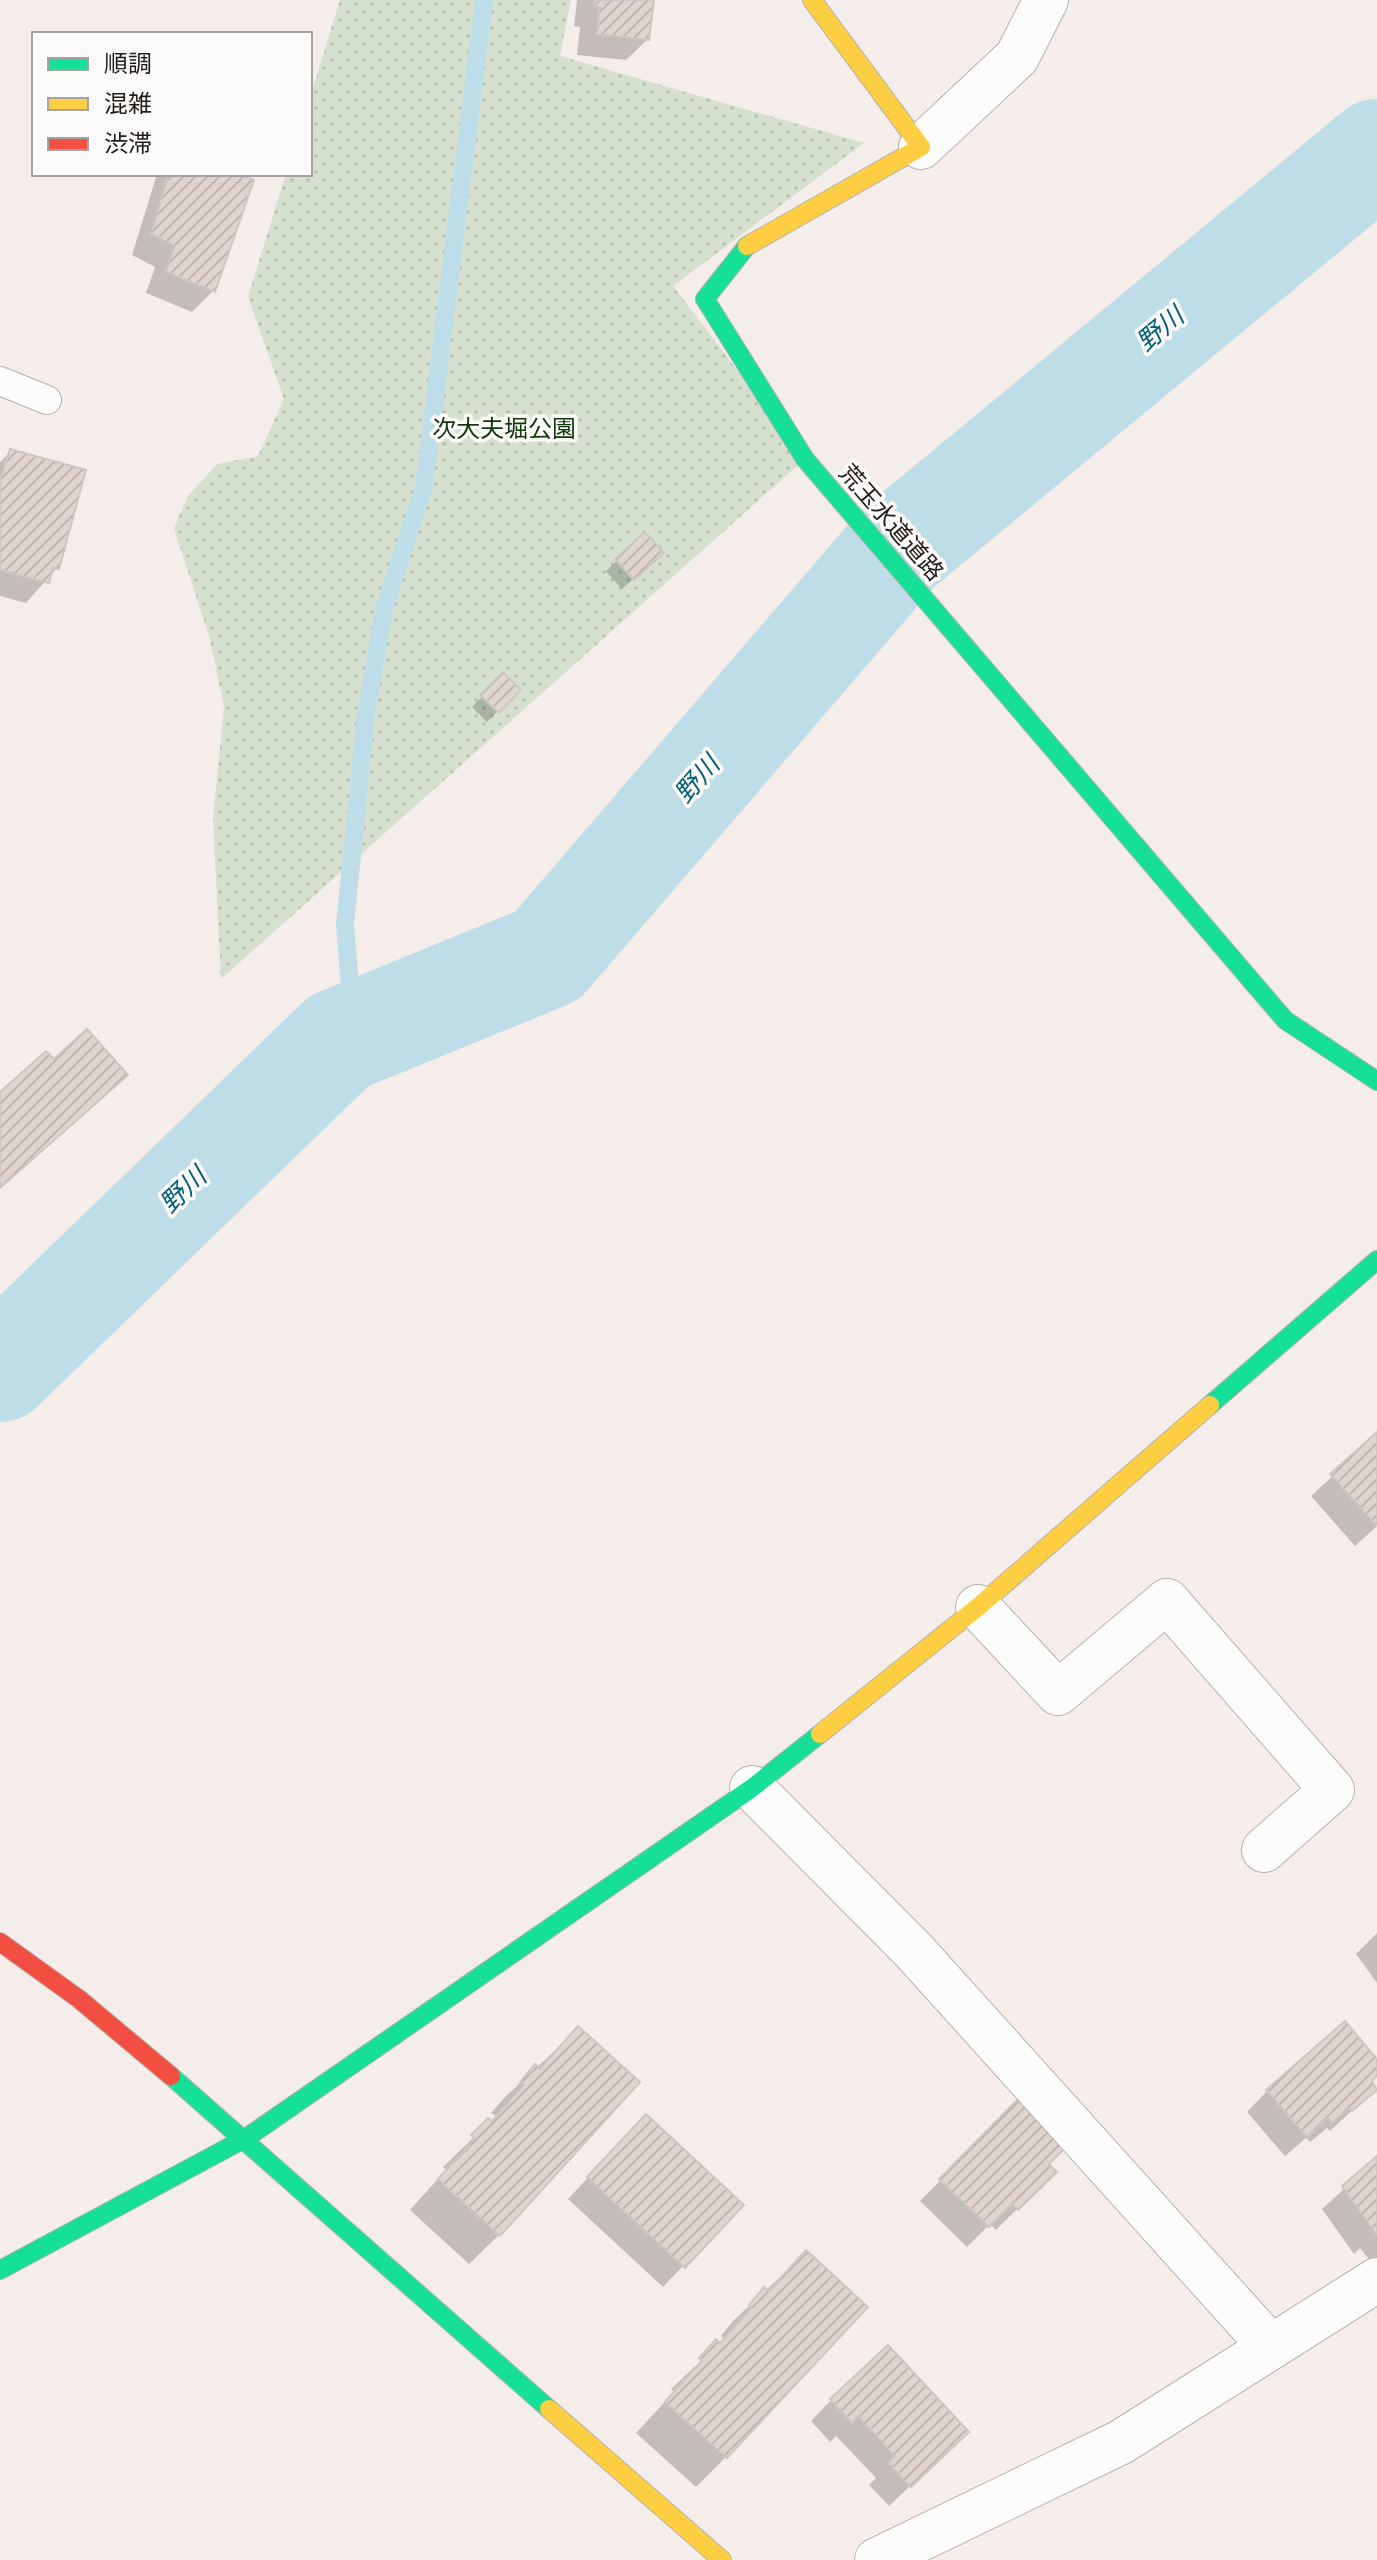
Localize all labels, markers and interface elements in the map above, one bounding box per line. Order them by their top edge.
legend [32,32,312,176]
text: 順調 [104,50,152,79]
text: 混雑 [104,90,152,119]
text: 渋滞 [104,130,152,159]
water label: 野川 [1131,299,1193,359]
park label: 次大夫堀公園 [432,415,576,444]
street label: 荒玉水道道路 [833,459,949,587]
water label: 野川 [669,748,729,810]
water label: 野川 [155,1160,216,1220]

